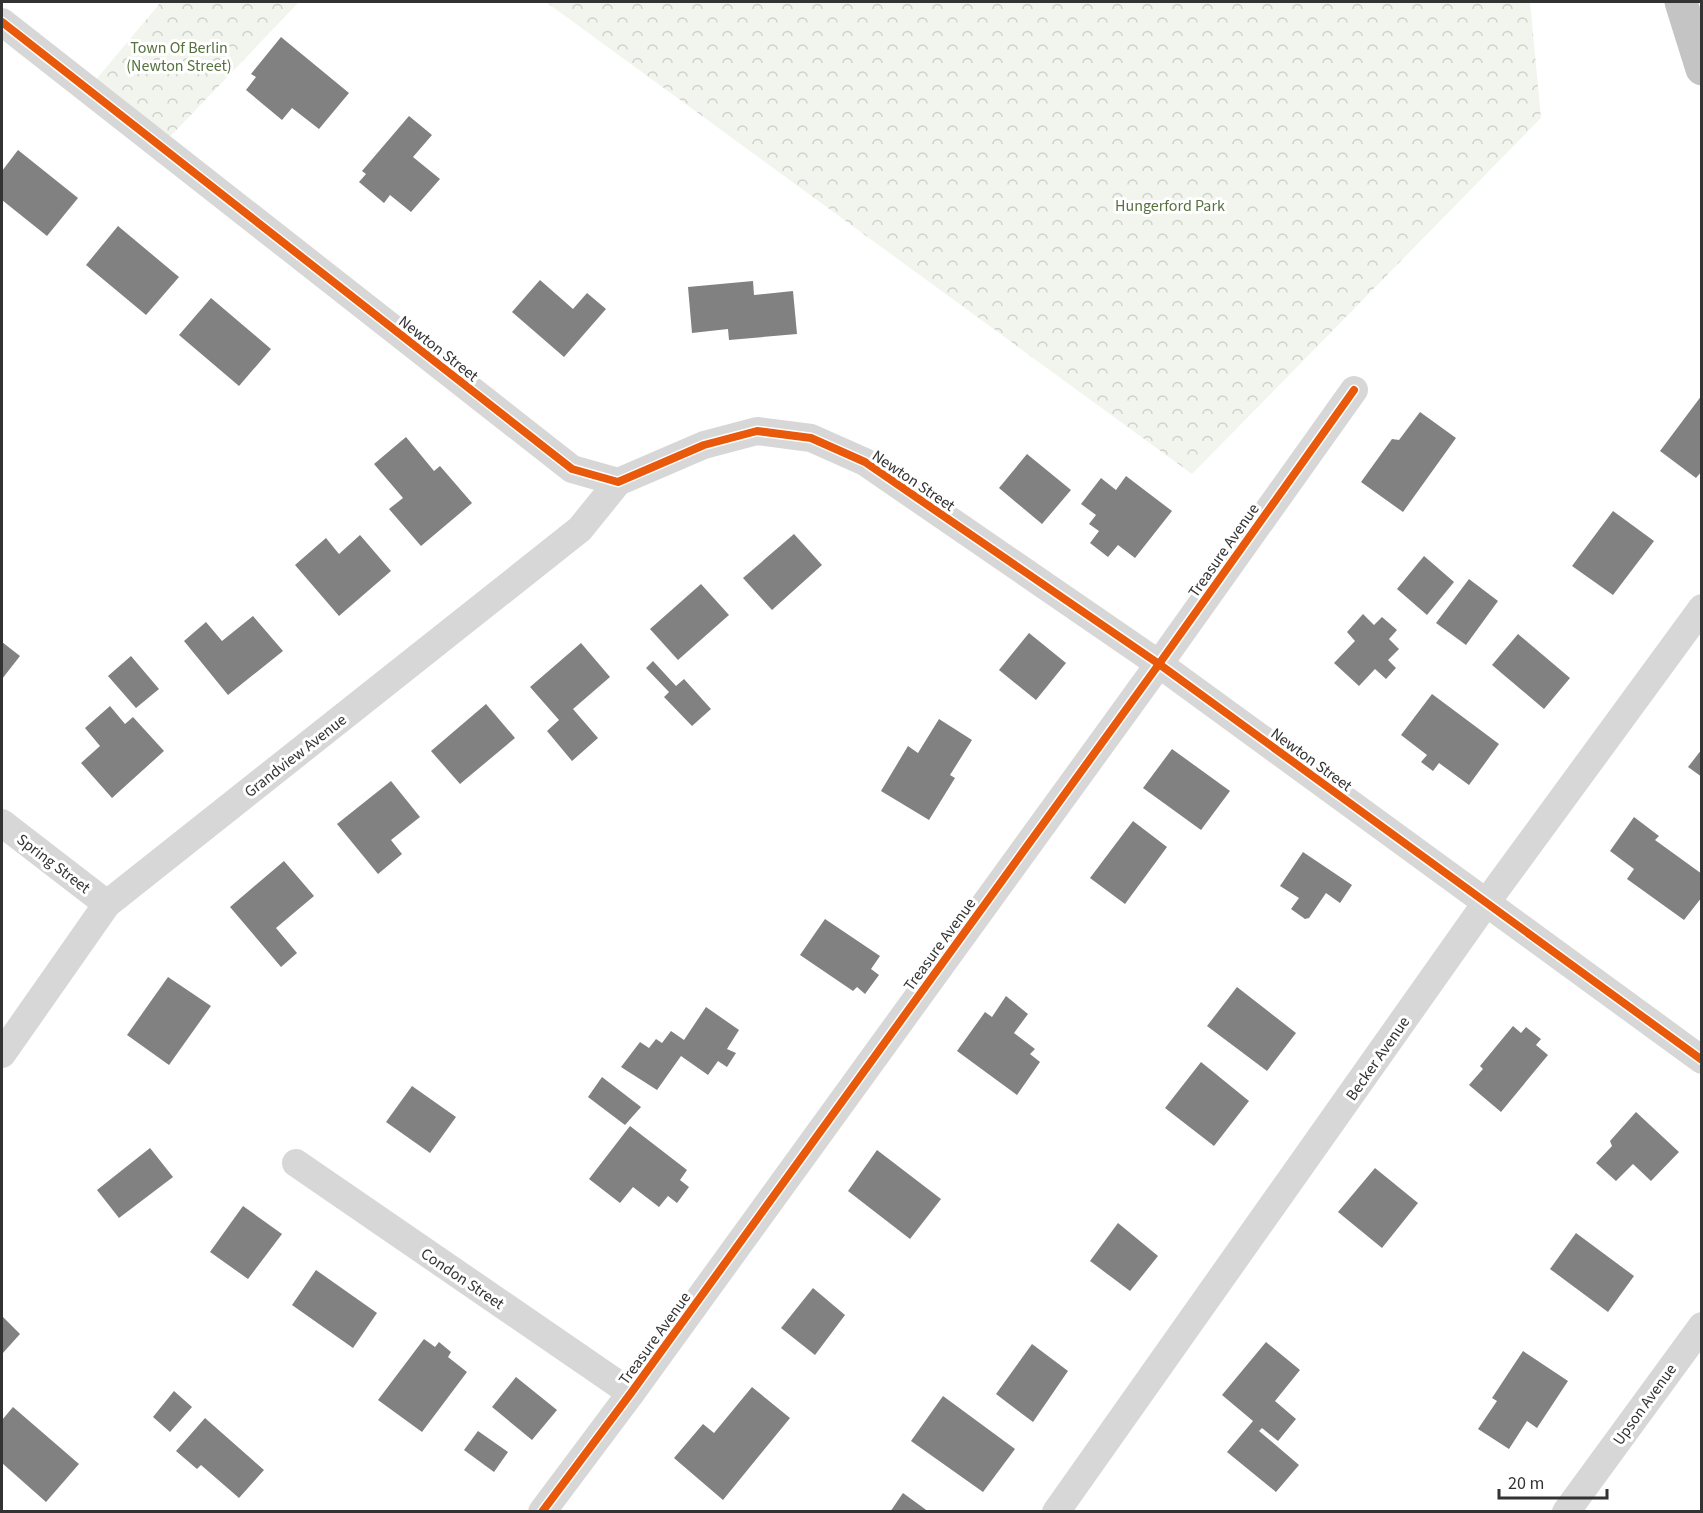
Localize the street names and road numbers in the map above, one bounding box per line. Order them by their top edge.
street label: Newton Street [394,311,483,387]
street label: Newton Street [868,445,960,517]
street label: Treasure Avenue [1183,499,1264,602]
street label: Grandview Avenue [240,709,351,803]
street label: Newton Street [1266,723,1357,797]
street label: Spring Street [12,829,95,899]
street label: Treasure Avenue [899,893,981,996]
street label: Becker Avenue [1341,1012,1415,1105]
street label: Condon Street [416,1243,509,1315]
street label: Treasure Avenue [614,1287,696,1390]
street label: Upson Avenue [1608,1359,1682,1450]

